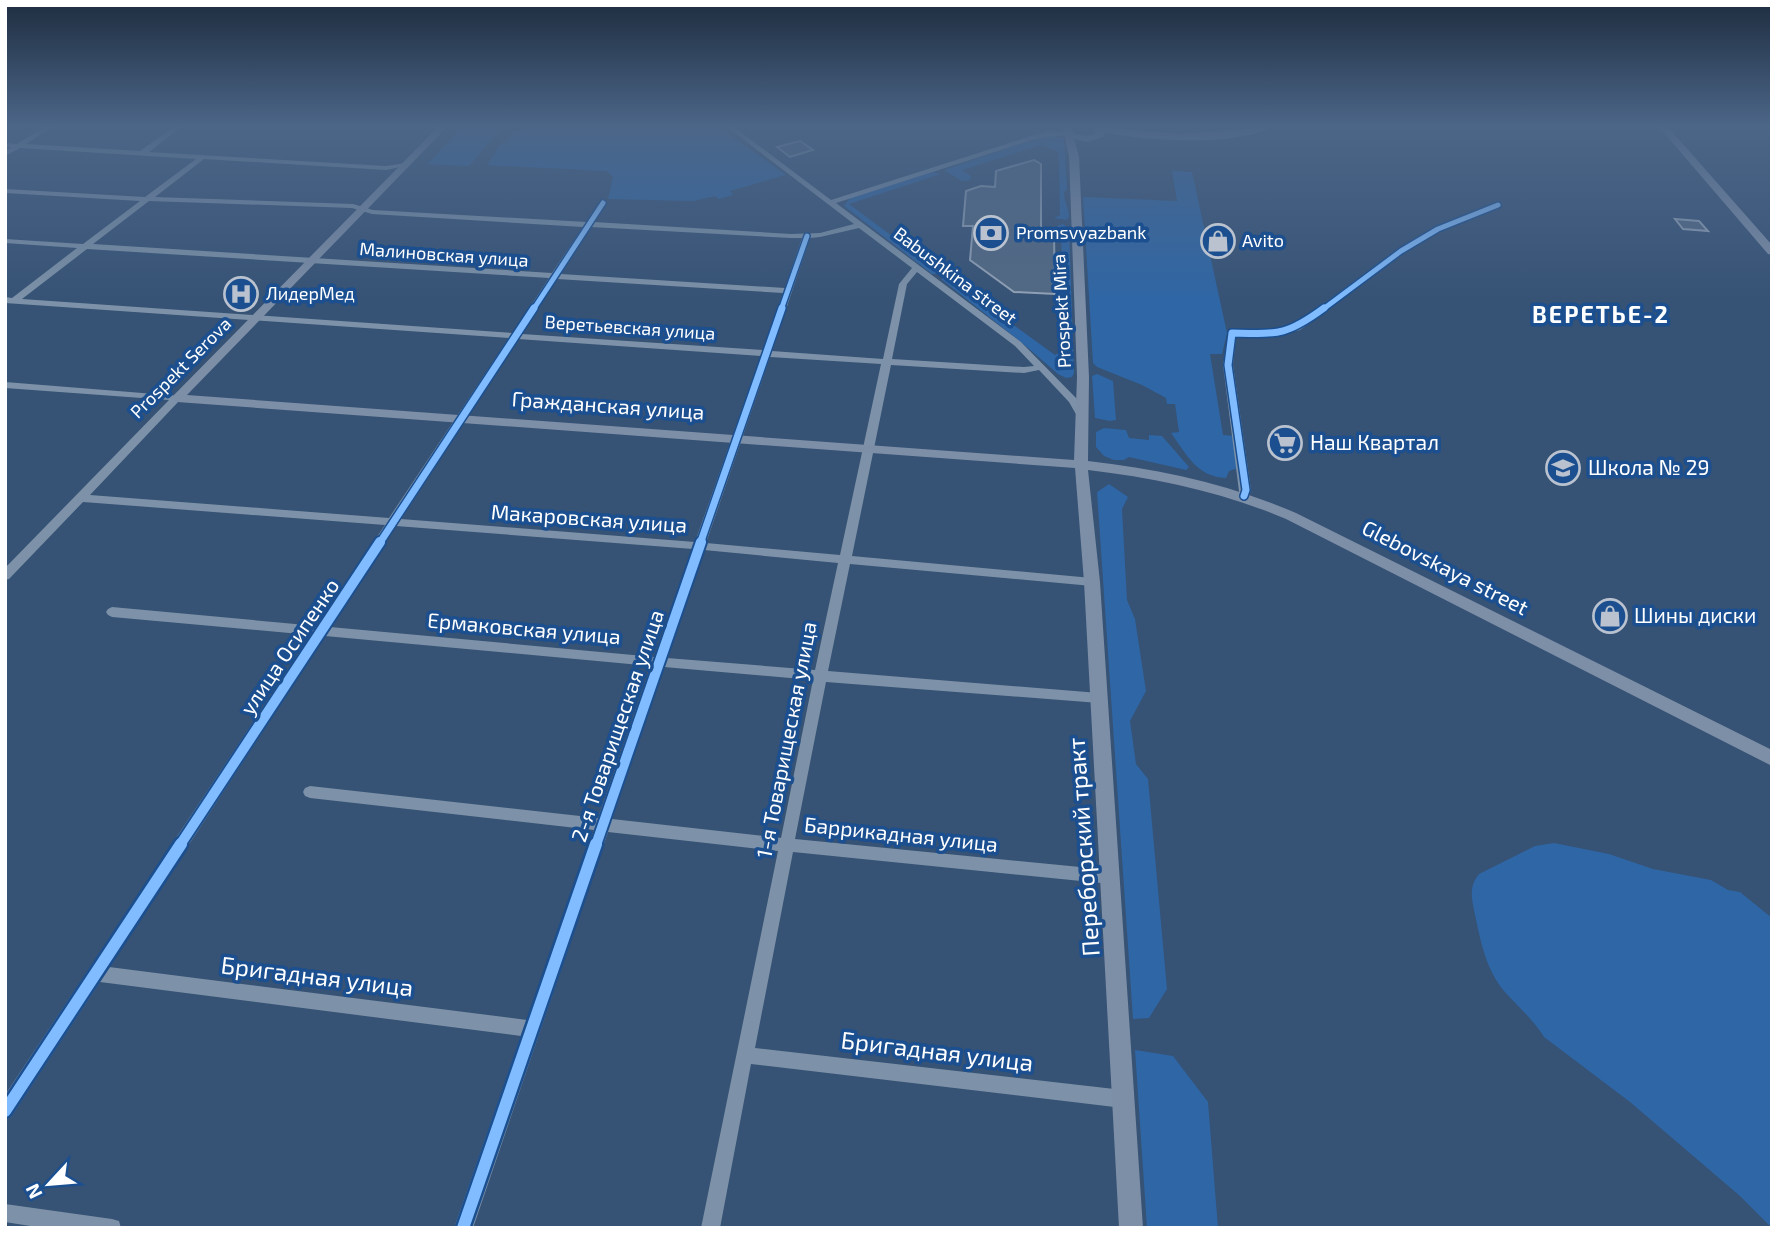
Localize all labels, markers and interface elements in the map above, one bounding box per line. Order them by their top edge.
bank icon: Promsvyazbank [972,214,1010,252]
place label: Promsvyazbank [1016,221,1146,243]
street label: Babushkina street [890,222,1022,329]
shop icon: Avito [1199,222,1237,260]
place label: Avito [1242,229,1284,251]
street label: Малиновская улица [359,237,529,271]
street label: Prospekt Mira [1047,253,1075,369]
hospital icon: ЛидерМед [222,275,260,313]
place label: ЛидерМед [266,282,355,304]
district label: ВЕРЕТЬЕ-2 [1532,300,1670,328]
street label: Веретьевская улица [544,310,716,344]
street label: Prospekt Serova [125,312,235,422]
street label: Гражданская улица [511,385,705,425]
supermarket icon: Наш Квартал [1266,424,1304,462]
place label: Наш Квартал [1310,429,1439,454]
school or university icon: Школа № 29 [1544,449,1582,487]
place label: Школа № 29 [1588,454,1710,479]
street label: Макаровская улица [490,498,688,538]
street label: Glebovskaya street [1358,514,1533,619]
street label: улица Осипенко [234,573,344,720]
shop icon: Шины диски [1591,597,1629,635]
place label: Шины диски [1634,602,1756,627]
street label: 2-я Товарищеская улица [565,606,669,845]
street label: Ермаковская улица [426,607,622,649]
street label: 1-я Товарищеская улица [750,619,822,860]
street label: Переборский тракт [1060,736,1105,957]
street label: Баррикадная улица [803,811,999,857]
street label: Бригадная улица [219,949,415,1003]
street label: Бригадная улица [839,1024,1035,1078]
north arrow [14,1149,84,1219]
text: N [20,1180,47,1203]

